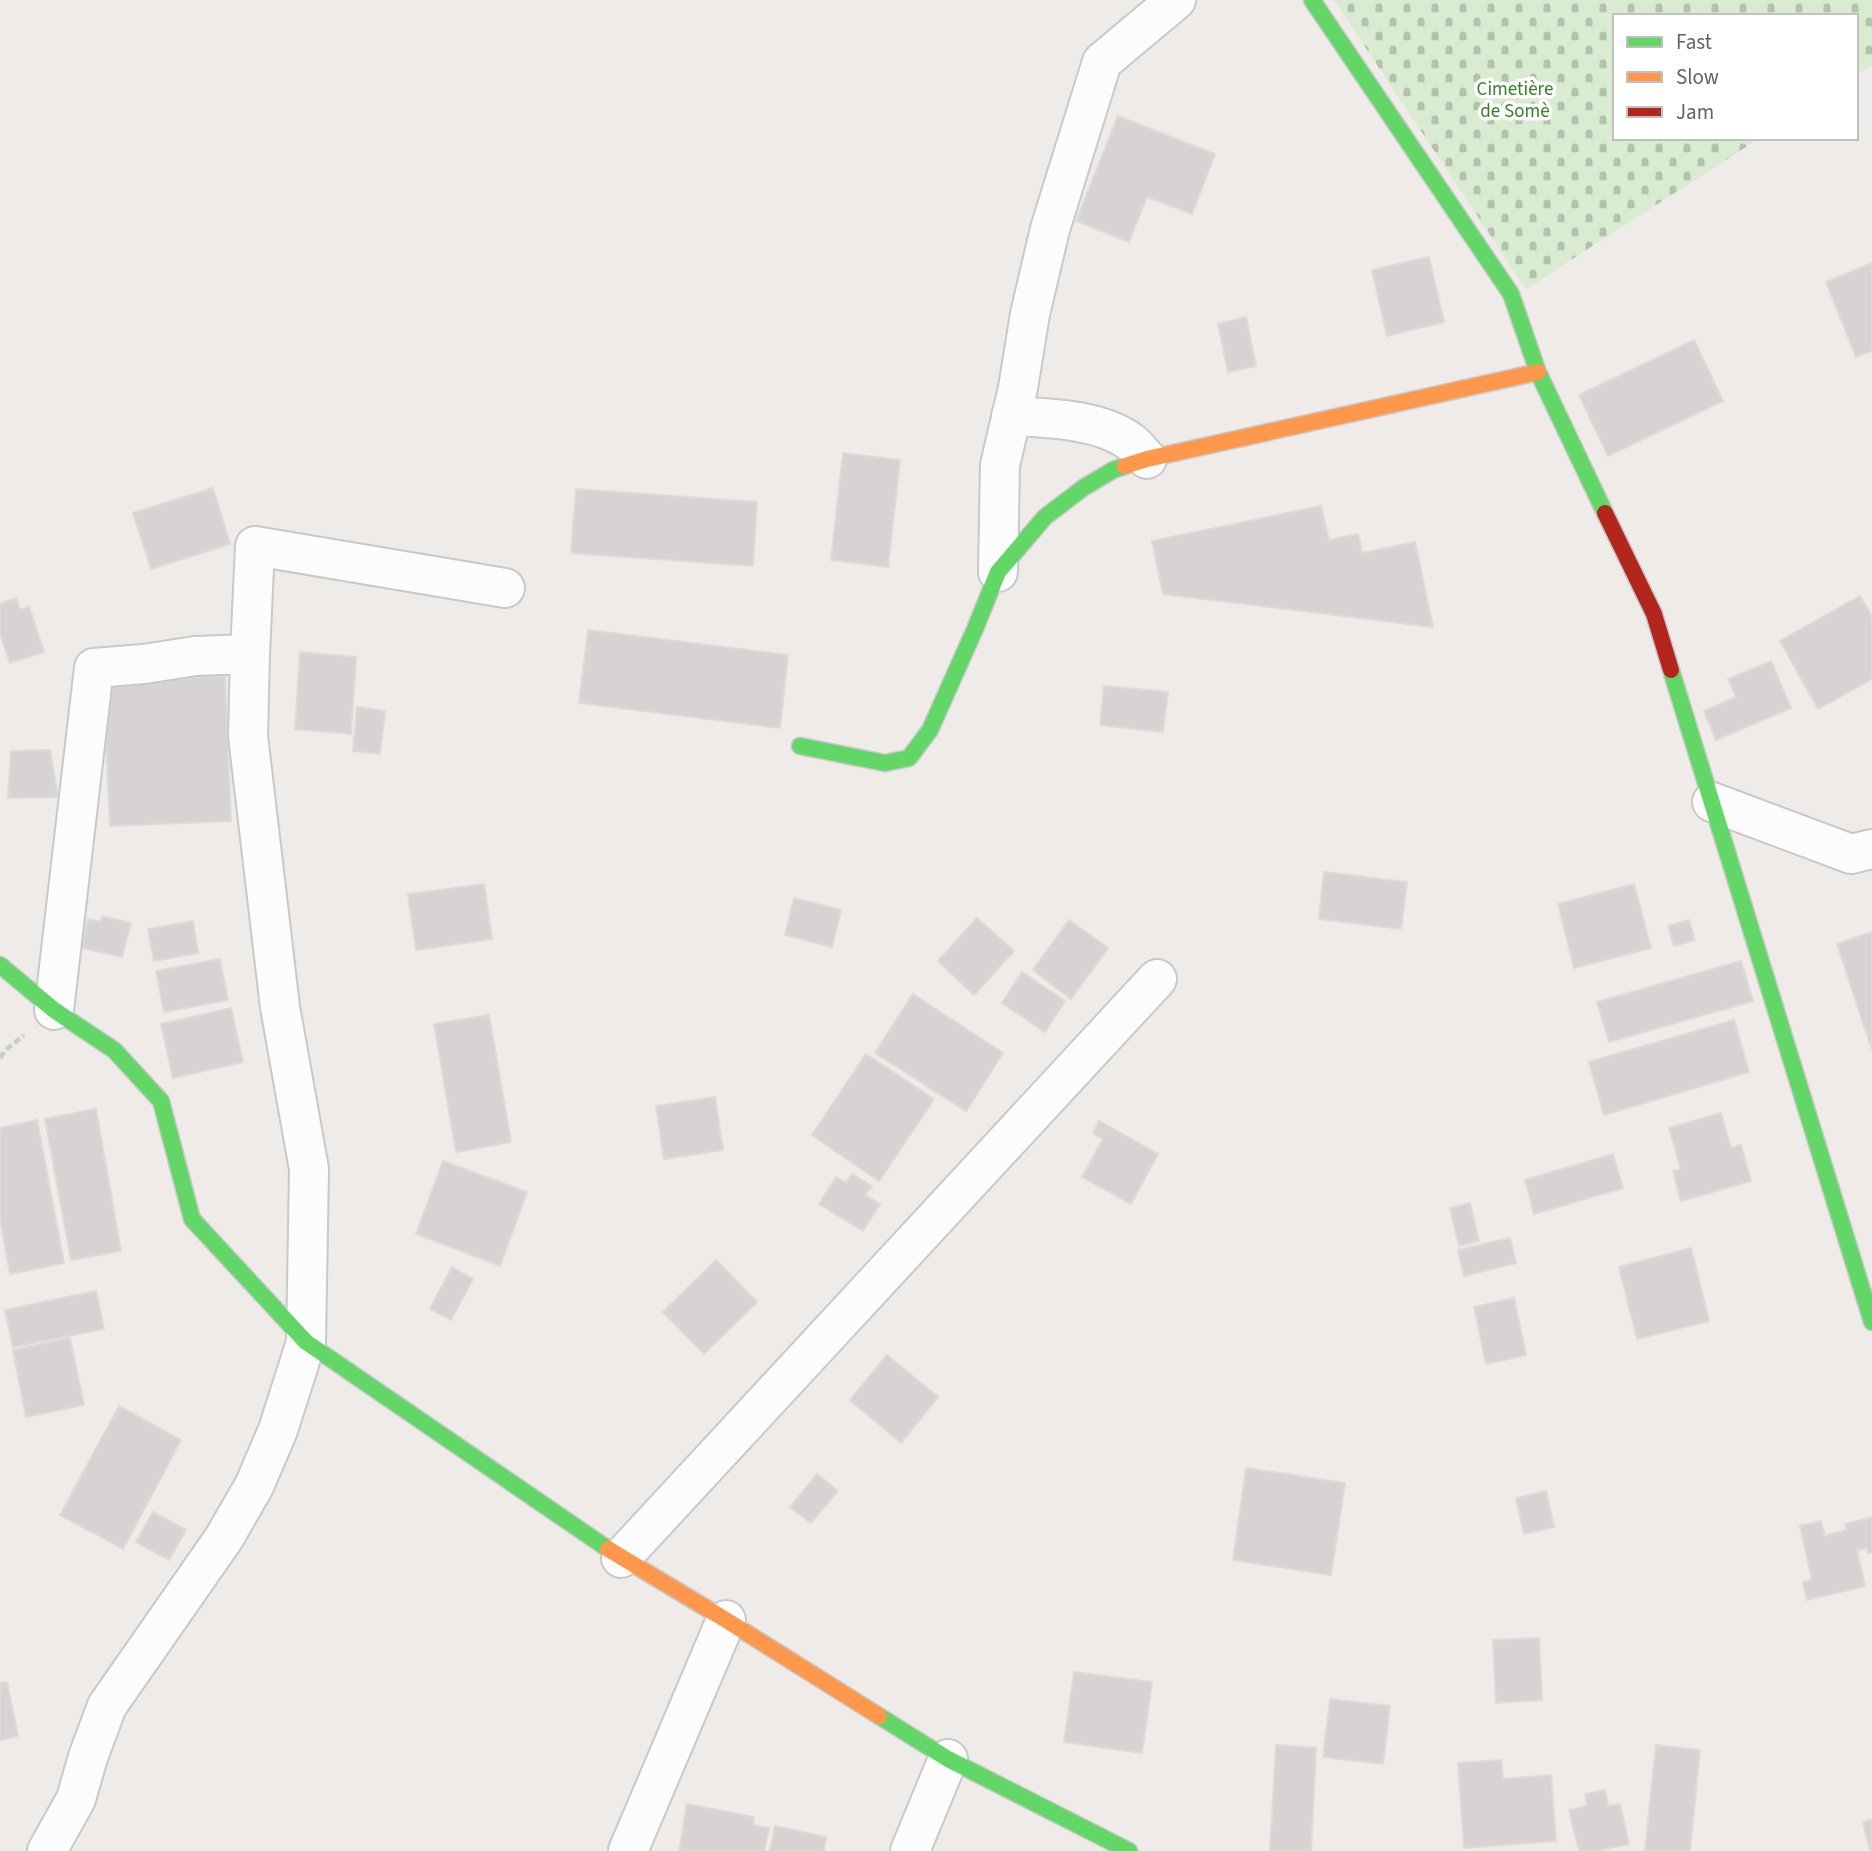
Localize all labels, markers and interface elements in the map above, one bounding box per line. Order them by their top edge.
legend [1613,14,1858,140]
text: Fast [1676,27,1712,57]
text: Slow [1676,62,1719,92]
park label: Cimetière de Somè [1477,76,1553,125]
text: Jam [1676,97,1714,127]

